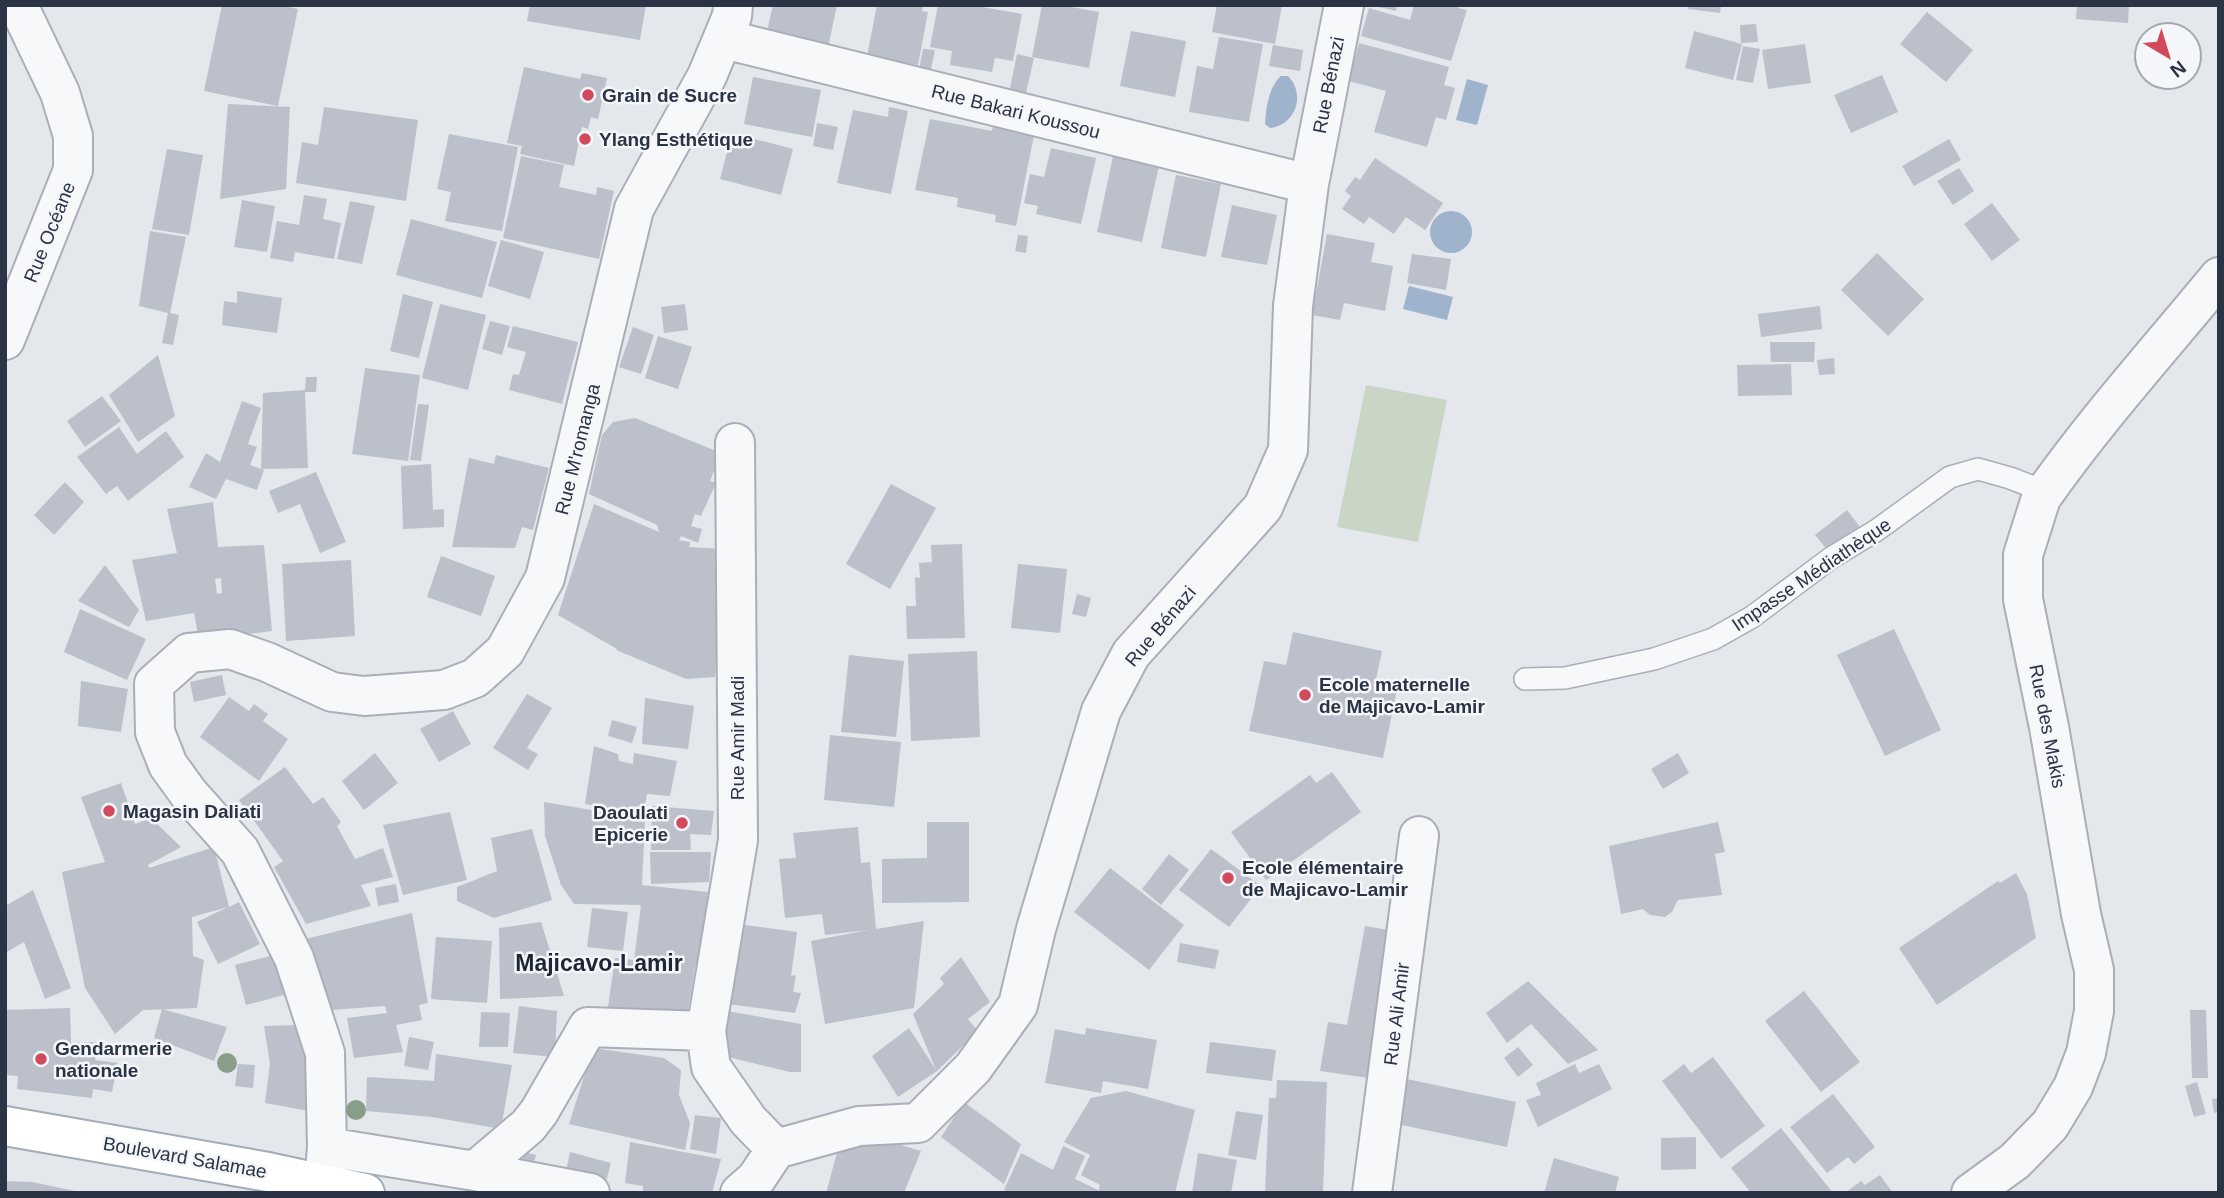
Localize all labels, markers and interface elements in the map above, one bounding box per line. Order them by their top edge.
north arrow [2133,21,2203,91]
street label: Rue Bénazi [1309,35,1348,135]
text: N [2166,57,2190,82]
street label: Rue Bakari Koussou [929,80,1102,143]
place label: Grain de Sucre [602,85,737,106]
marker: Grain de Sucre [580,87,596,103]
place label: Ylang Esthétique [599,129,753,150]
marker: Ylang Esthétique [577,131,593,147]
street label: Rue Océane [20,179,79,286]
street label: Rue M'romanga [551,381,604,517]
street label: Impasse Médiathèque [1728,513,1895,635]
street label: Rue Bénazi [1121,582,1200,671]
street label: Rue des Makis [2025,662,2070,790]
place label: Ecole maternelle de Majicavo-Lamir [1319,674,1485,717]
street label: Rue Amir Madi [727,676,748,800]
marker: Ecole maternelle de Majicavo-Lamir [1297,687,1313,703]
place label: Magasin Daliati [123,801,261,822]
place label: Daoulati Epicerie [593,802,668,845]
marker: Magasin Daliati [101,803,117,819]
marker: Daoulati Epicerie [674,815,690,831]
place label: Ecole élémentaire de Majicavo-Lamir [1242,857,1408,900]
marker: Ecole élémentaire de Majicavo-Lamir [1220,870,1236,886]
district label: Majicavo-Lamir [515,950,683,976]
street label: Rue Ali Amir [1380,961,1413,1067]
place label: Gendarmerie nationale [55,1038,172,1081]
marker: Gendarmerie nationale [33,1051,49,1067]
street label: Boulevard Salamae [101,1133,268,1182]

